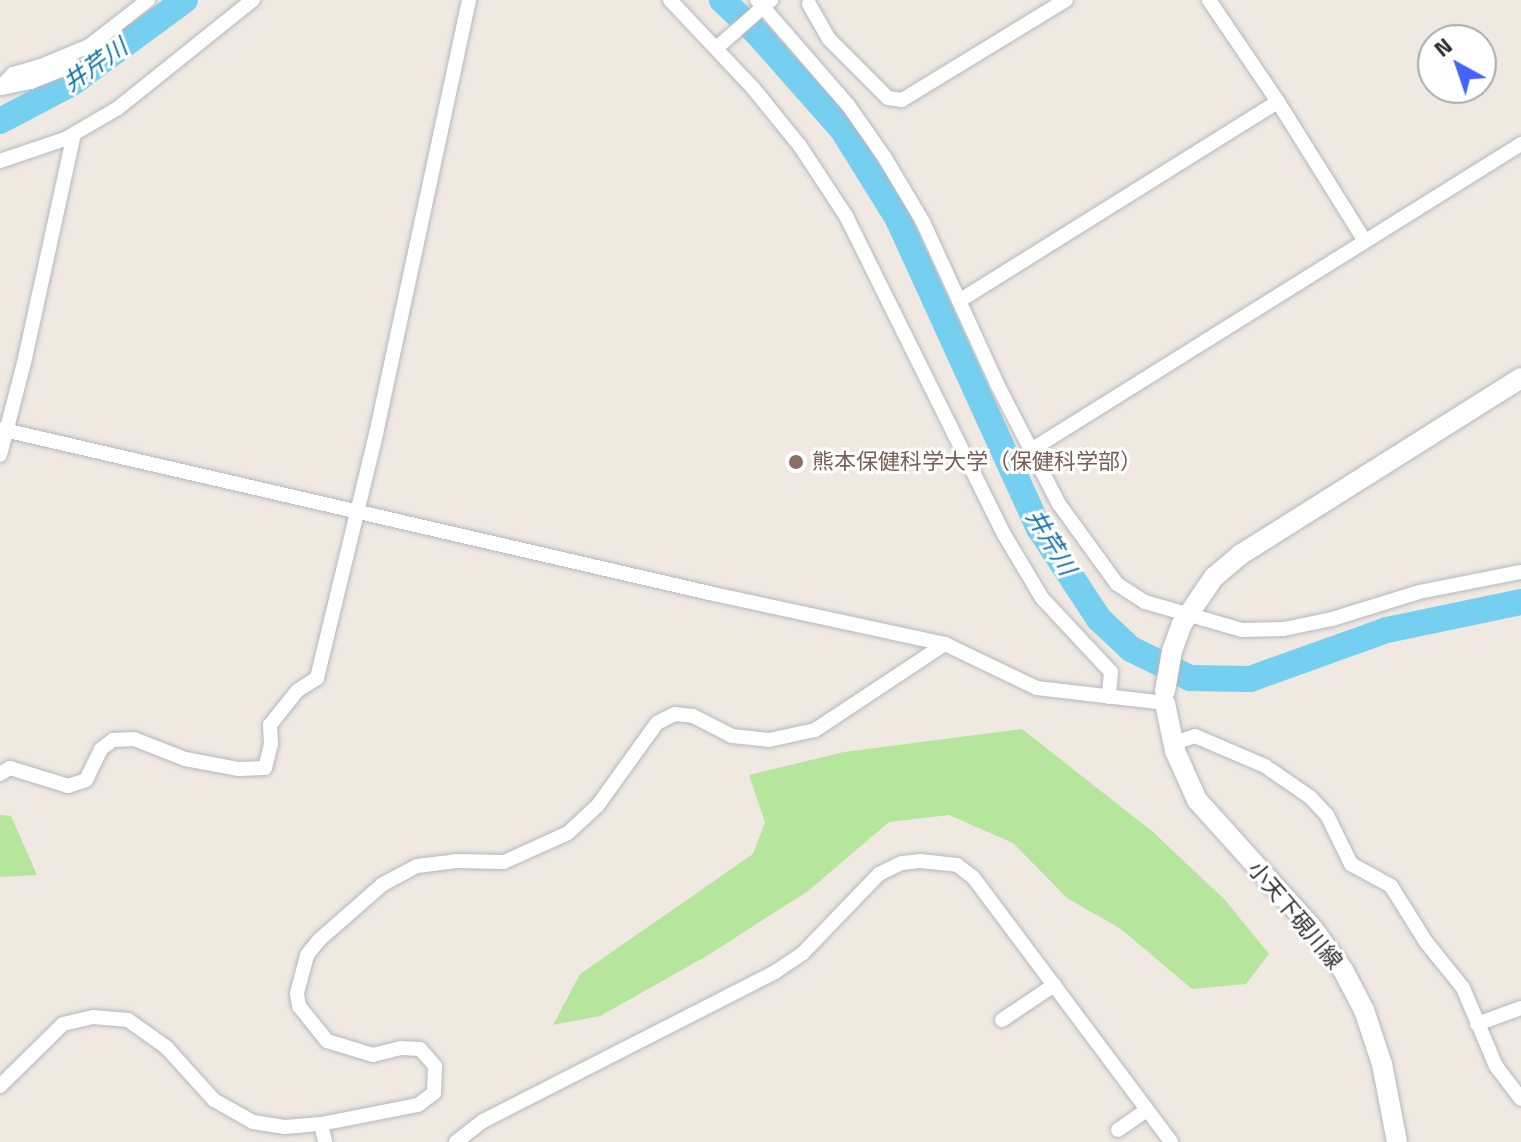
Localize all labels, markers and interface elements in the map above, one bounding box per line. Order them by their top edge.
north arrow [1417,24,1497,104]
text: N [1426,29,1460,65]
water label: 井芹川 [57,33,133,97]
place label: 熊本保健科学大学（保健科学部） [812,449,1142,475]
marker: 熊本保健科学大学（保健科学部） [787,453,805,471]
water label: 井芹川 [1020,504,1082,580]
street label: 小天下硯川線 [1242,856,1348,974]

